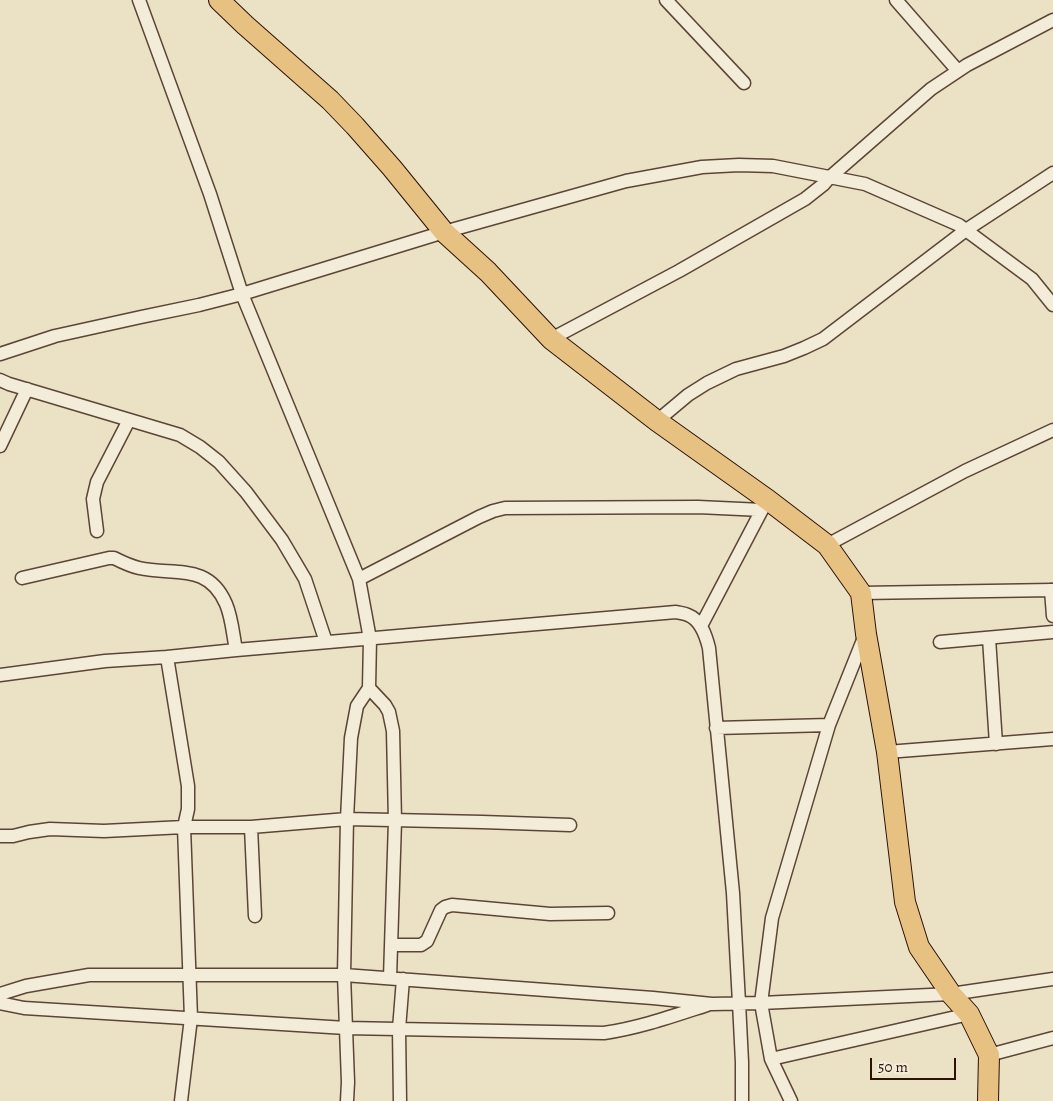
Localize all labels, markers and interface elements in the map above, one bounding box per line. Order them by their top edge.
scale bar [873,1048,959,1080]
text: 50 m [878,1057,908,1077]

